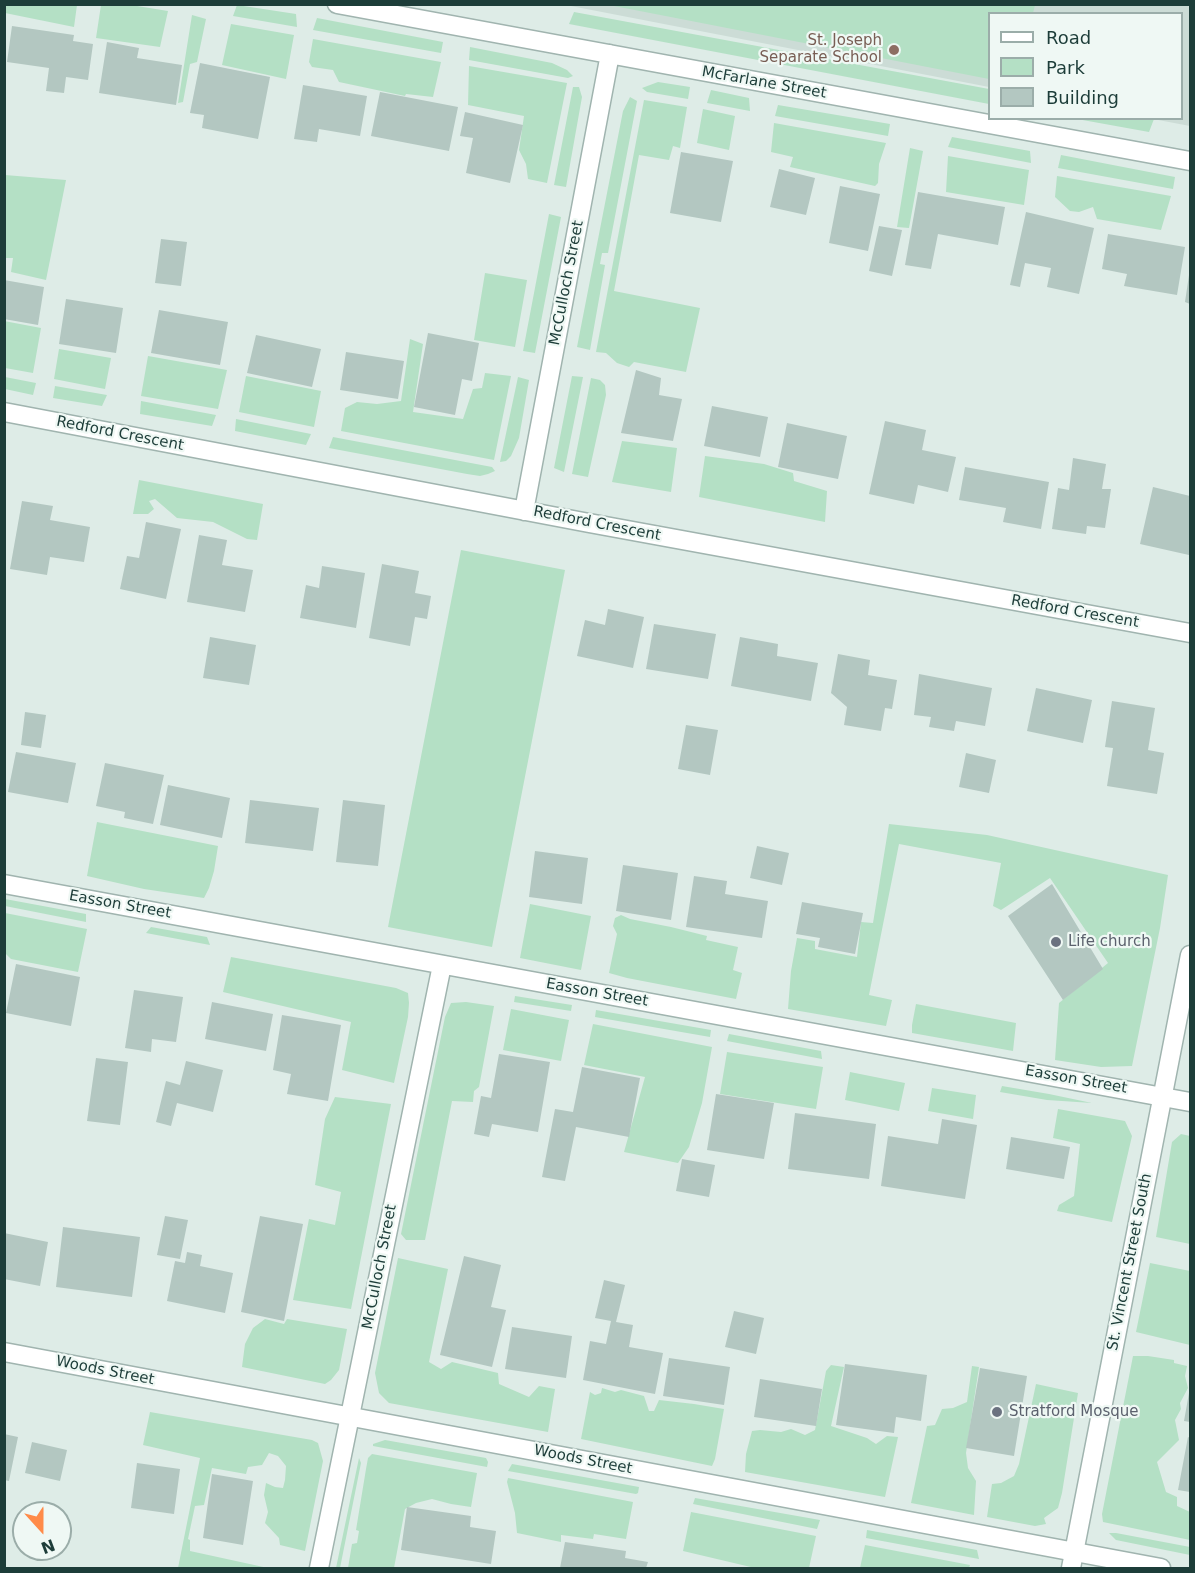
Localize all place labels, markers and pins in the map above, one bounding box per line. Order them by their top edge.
place label: St. Joseph Separate School [760,32,882,67]
marker: St. Joseph Separate School [887,43,901,57]
place label: Life church [1068,933,1151,951]
marker: Life church [1049,935,1063,949]
place label: Stratford Mosque [1009,1403,1138,1421]
marker: Stratford Mosque [990,1405,1004,1419]

